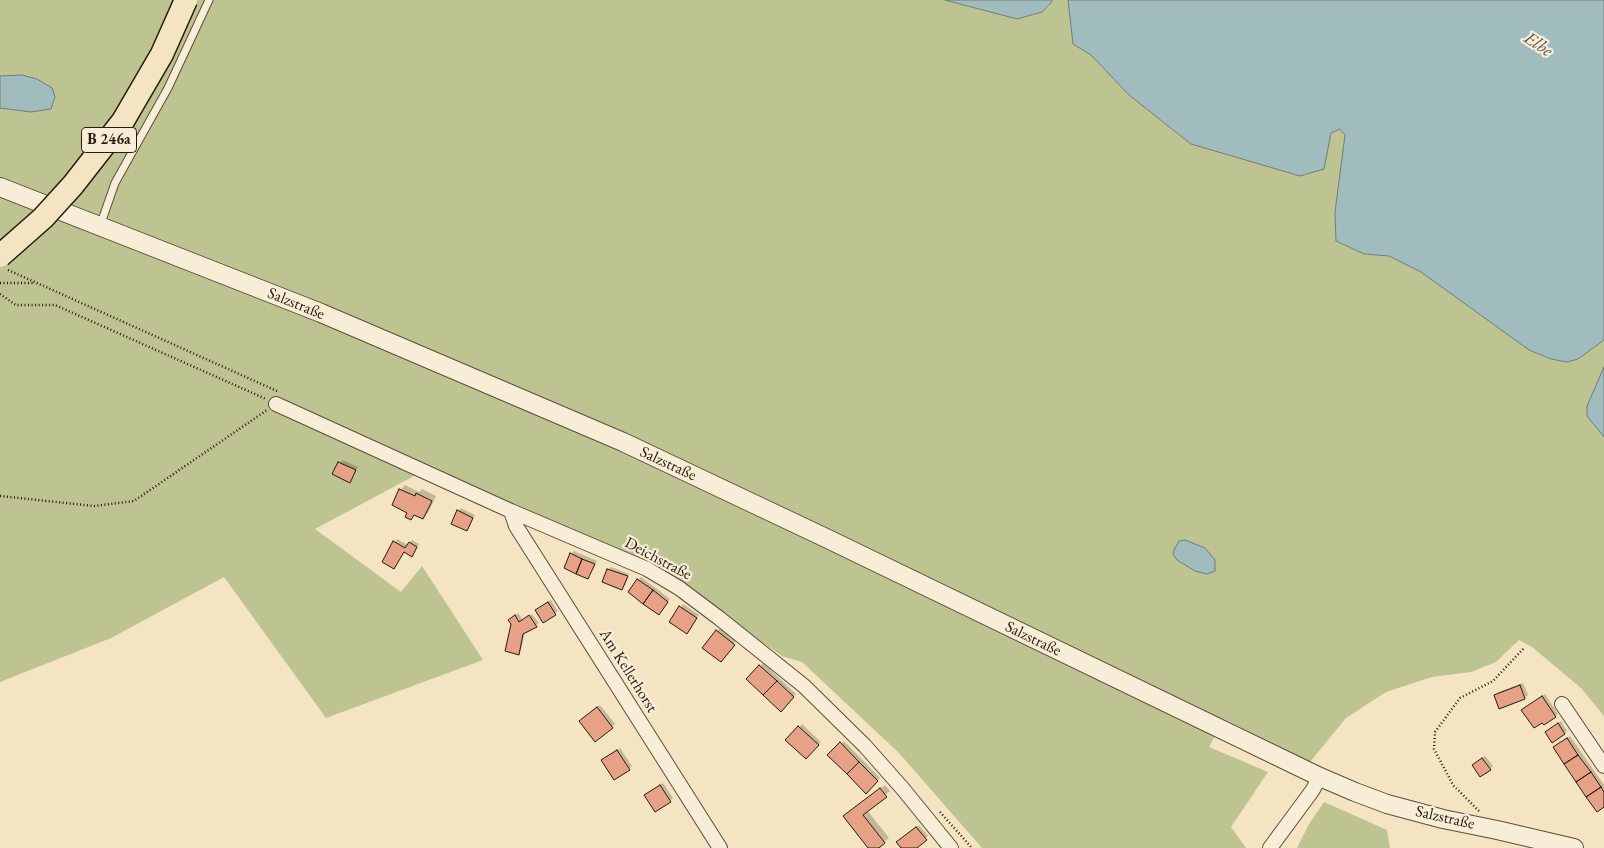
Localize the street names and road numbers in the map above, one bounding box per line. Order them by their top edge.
road number: B 246a [82,128,136,152]
street label: Salzstraße [265,284,327,324]
street label: Salzstraße [637,443,699,485]
street label: Deichstraße [621,533,695,585]
street label: Salzstraße [1002,617,1064,661]
street label: Am Kellerhorst [595,626,661,716]
street label: Salzstraße [1414,802,1476,834]

